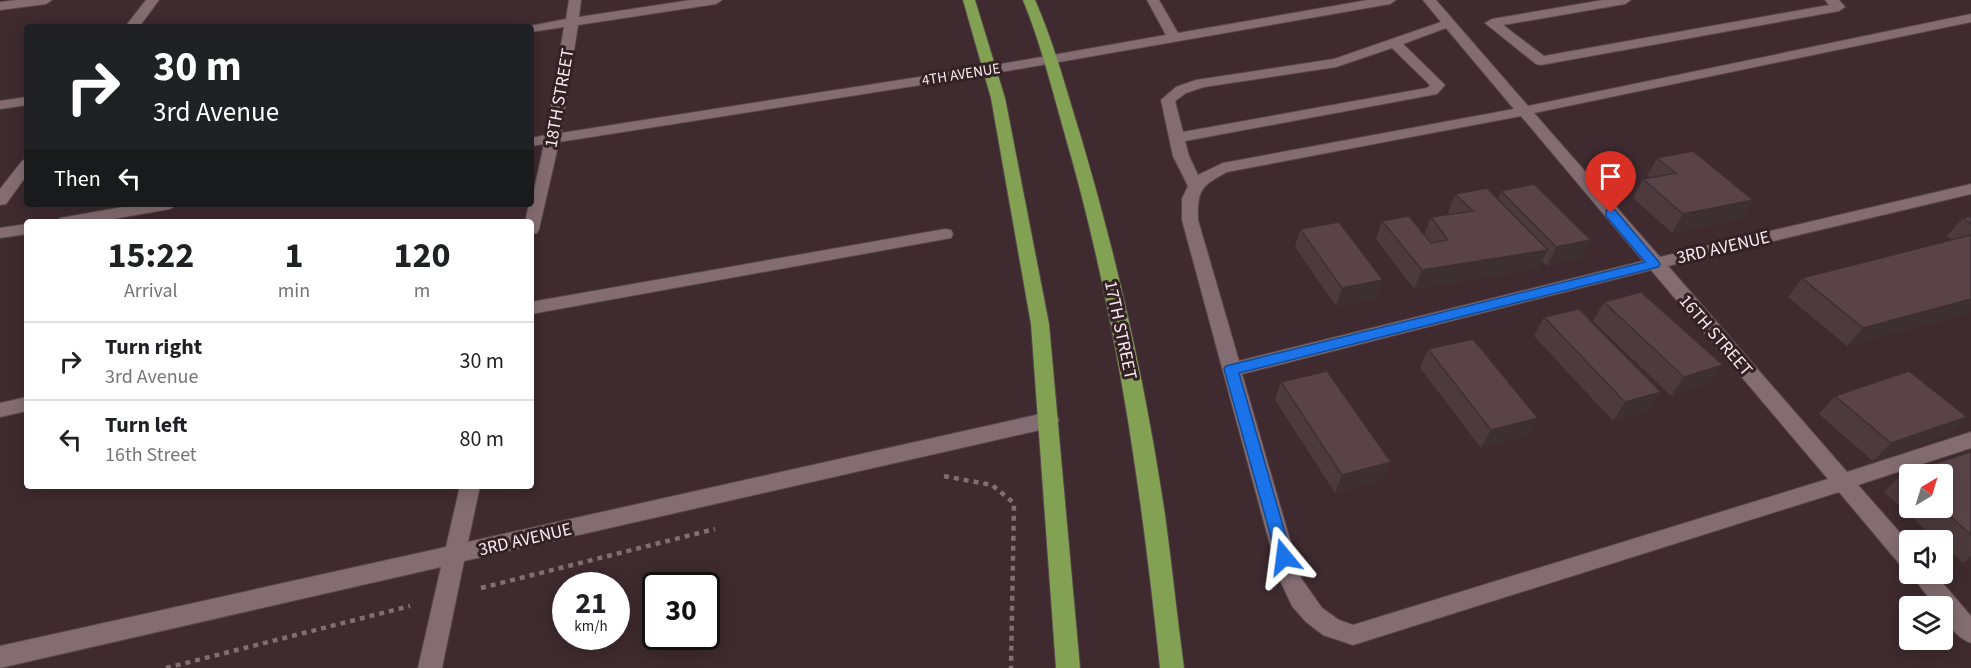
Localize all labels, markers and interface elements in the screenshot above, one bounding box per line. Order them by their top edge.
text: 30 m [153,37,242,97]
street label: 18TH STREET [538,46,581,150]
icon: right [54,48,132,126]
street label: 4TH AVENUE [920,58,1002,91]
text: 3rd Avenue [153,93,279,132]
pin [1585,151,1636,213]
icon: arrive [1594,160,1627,193]
icon: left [113,162,146,195]
text: Then [54,163,101,195]
street label: 3RD AVENUE [1674,225,1772,270]
text: 15:22 [107,230,194,281]
text: 1 [284,230,303,281]
text: 120 [394,230,451,281]
text: Arrival [124,277,178,305]
text: min [278,277,310,305]
text: m [414,277,430,305]
street label: 17TH STREET [1098,278,1143,382]
street label: 16TH STREET [1673,289,1758,382]
text: Turn right [105,331,202,363]
icon: right [54,345,87,378]
text: 30 m [459,345,504,377]
text: 3rd Avenue [105,363,198,391]
text: Turn left [105,409,187,441]
icon: left [54,423,87,456]
text: 80 m [459,423,504,455]
text: 16th Street [105,441,197,469]
north arrow [1899,464,1953,518]
map controls [1899,464,1953,650]
street label: 3RD AVENUE [476,517,574,562]
position arrow [1252,525,1316,589]
button: sound [1899,530,1953,584]
speed limit sign: 30 [642,572,720,650]
text: 21 [575,582,607,625]
button: layers [1899,596,1953,650]
text: km/h [574,616,608,637]

